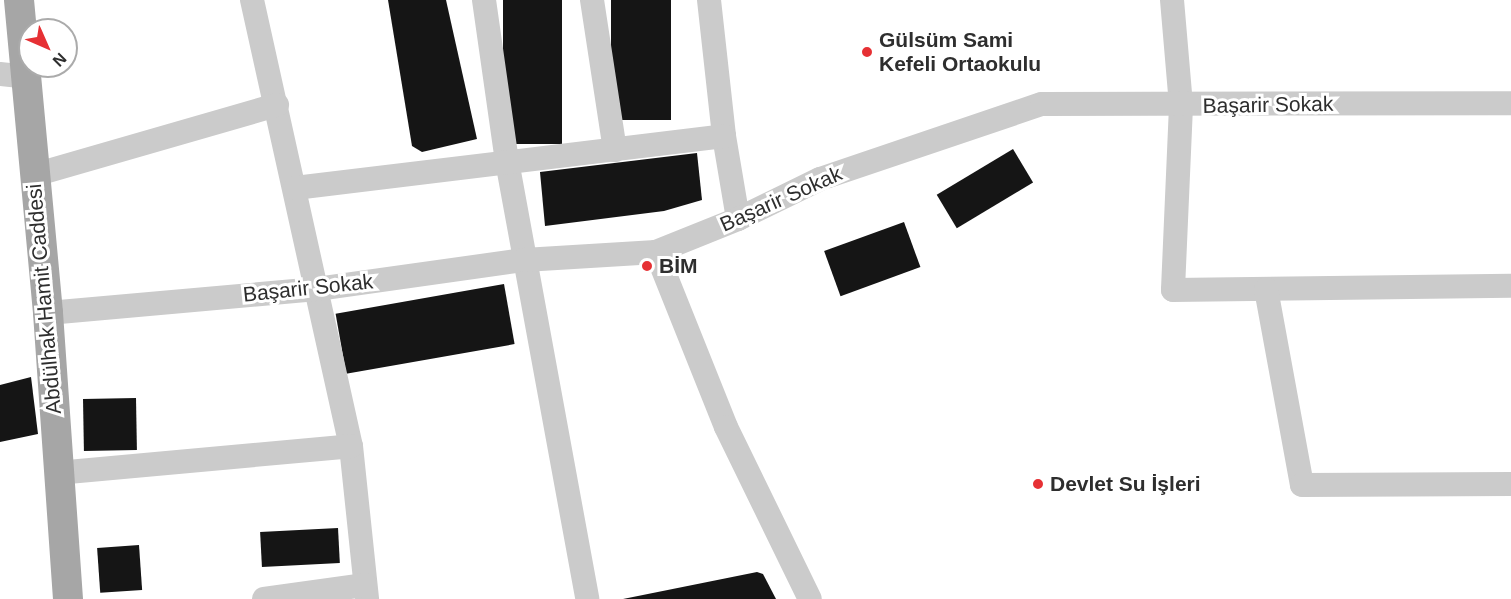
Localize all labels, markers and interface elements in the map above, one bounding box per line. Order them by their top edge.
north arrow [18,18,78,78]
place label: Gülsüm Sami Kefeli Ortaokulu [879,27,1041,77]
marker: Gülsüm Sami Kefeli Ortaokulu [860,45,874,59]
text: N [50,50,70,70]
street label: Başarir Sokak [1202,91,1334,119]
street label: Başarir Sokak [716,161,846,237]
street label: Abdülhak Hamit Caddesi [21,183,67,415]
place label: BİM [659,253,697,279]
marker: BİM [640,259,654,273]
street label: Başarir Sokak [242,269,374,307]
place label: Devlet Su İşleri [1050,471,1201,497]
marker: Devlet Su İşleri [1031,477,1045,491]

